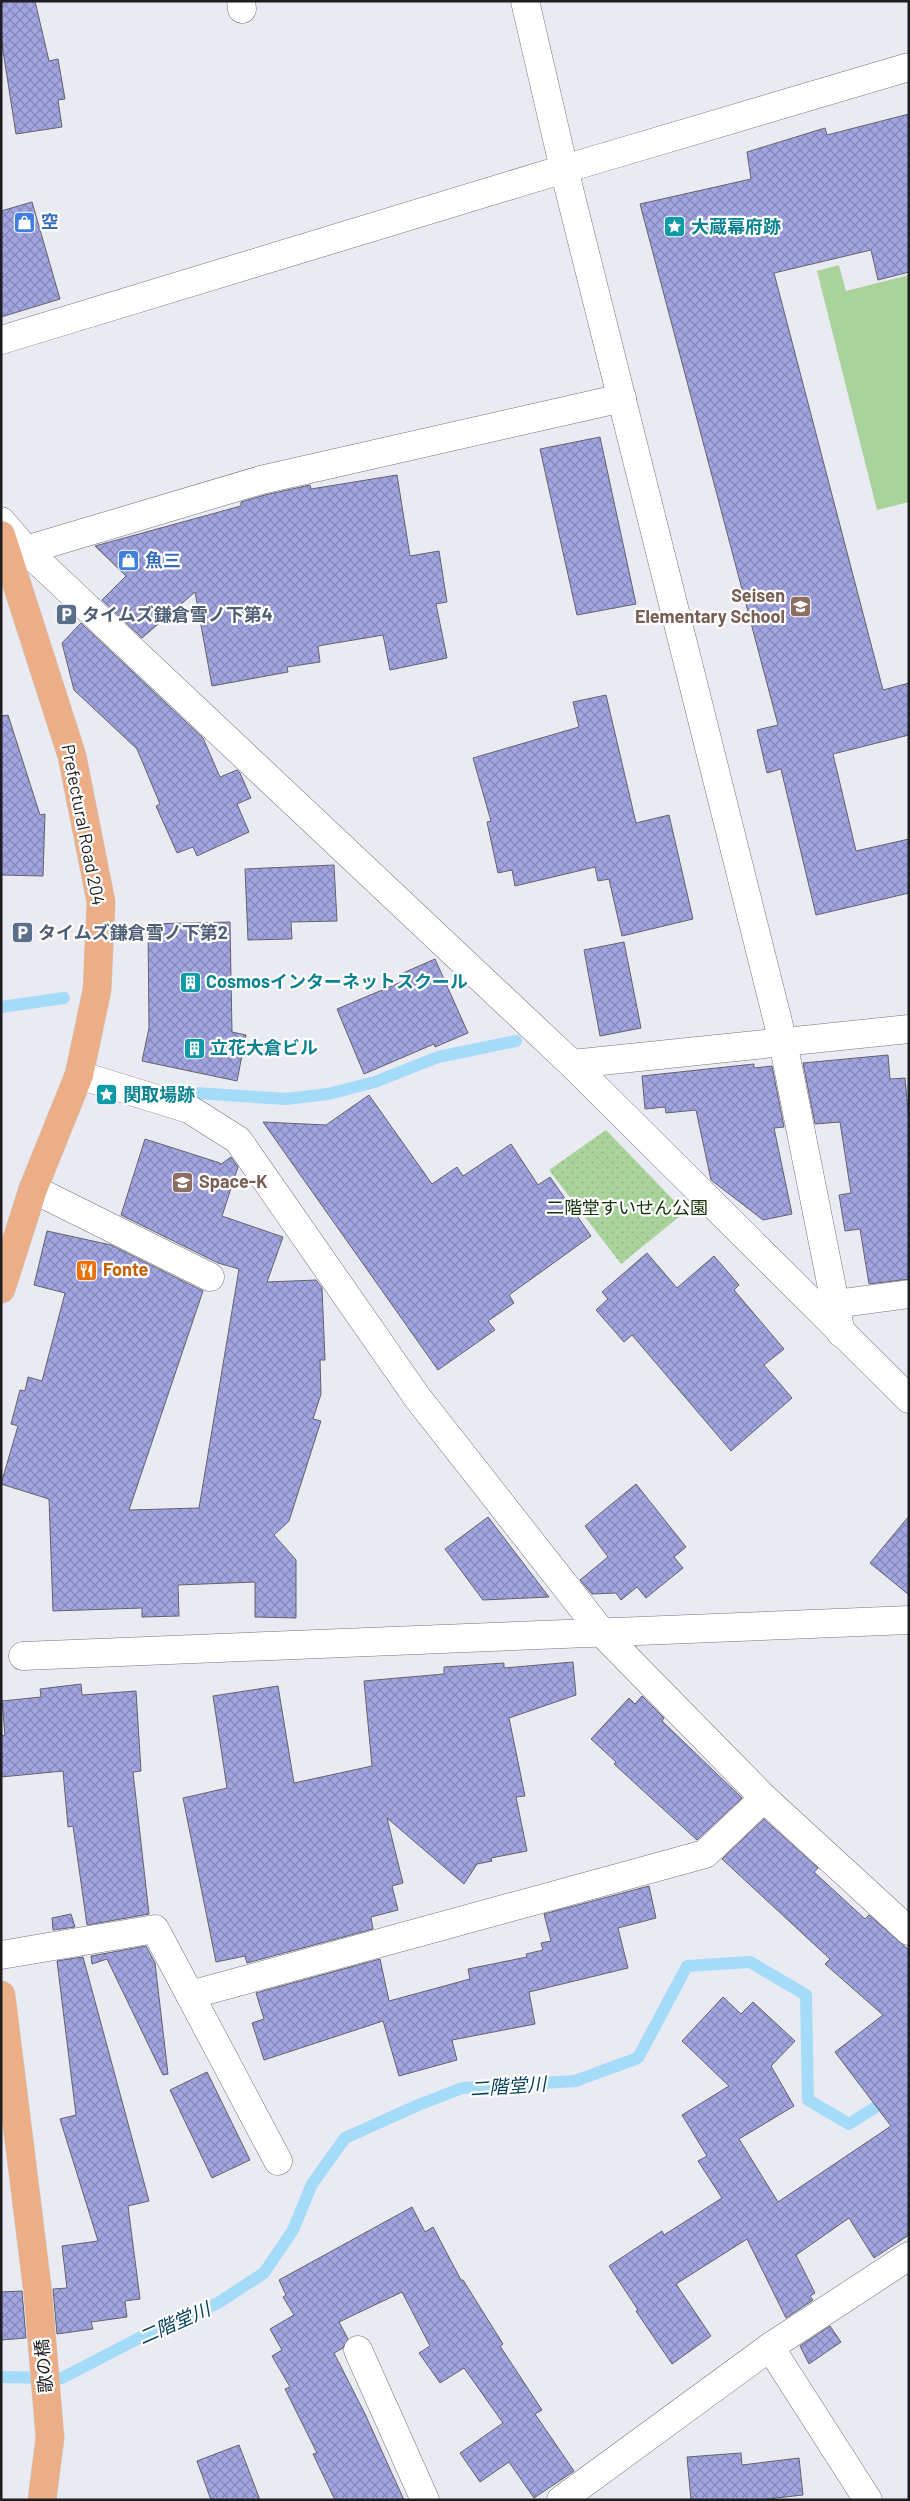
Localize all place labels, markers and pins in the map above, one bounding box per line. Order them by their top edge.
shop icon: 空 [13,210,37,234]
place label: 空 [41,210,59,232]
place icon: 大蔵幕府跡 [663,215,687,239]
place label: 大蔵幕府跡 [691,215,781,237]
shop icon: 魚三 [117,549,141,573]
place label: 魚三 [145,549,181,571]
place label: Seisen Elementary School [635,584,785,627]
school or university icon: Seisen Elementary School [789,594,813,618]
parking icon: タイムズ鎌倉雪ノ下第4 [54,603,78,627]
place label: タイムズ鎌倉雪ノ下第4 [82,603,273,625]
parking icon: タイムズ鎌倉雪ノ下第2 [10,921,34,945]
place label: タイムズ鎌倉雪ノ下第2 [38,921,228,943]
building icon: Cosmosインターネットスクール [178,970,202,994]
place label: Cosmosインターネットスクール [206,970,468,992]
building icon: 立花大倉ビル [182,1036,206,1060]
place label: 立花大倉ビル [210,1036,318,1058]
place icon: 関取場跡 [95,1083,119,1107]
place label: 関取場跡 [123,1083,195,1105]
school or university icon: Space-K [171,1170,195,1194]
place label: Space-K [199,1170,267,1192]
restaurant icon: Fonte [75,1258,99,1282]
place label: Fonte [103,1258,149,1280]

